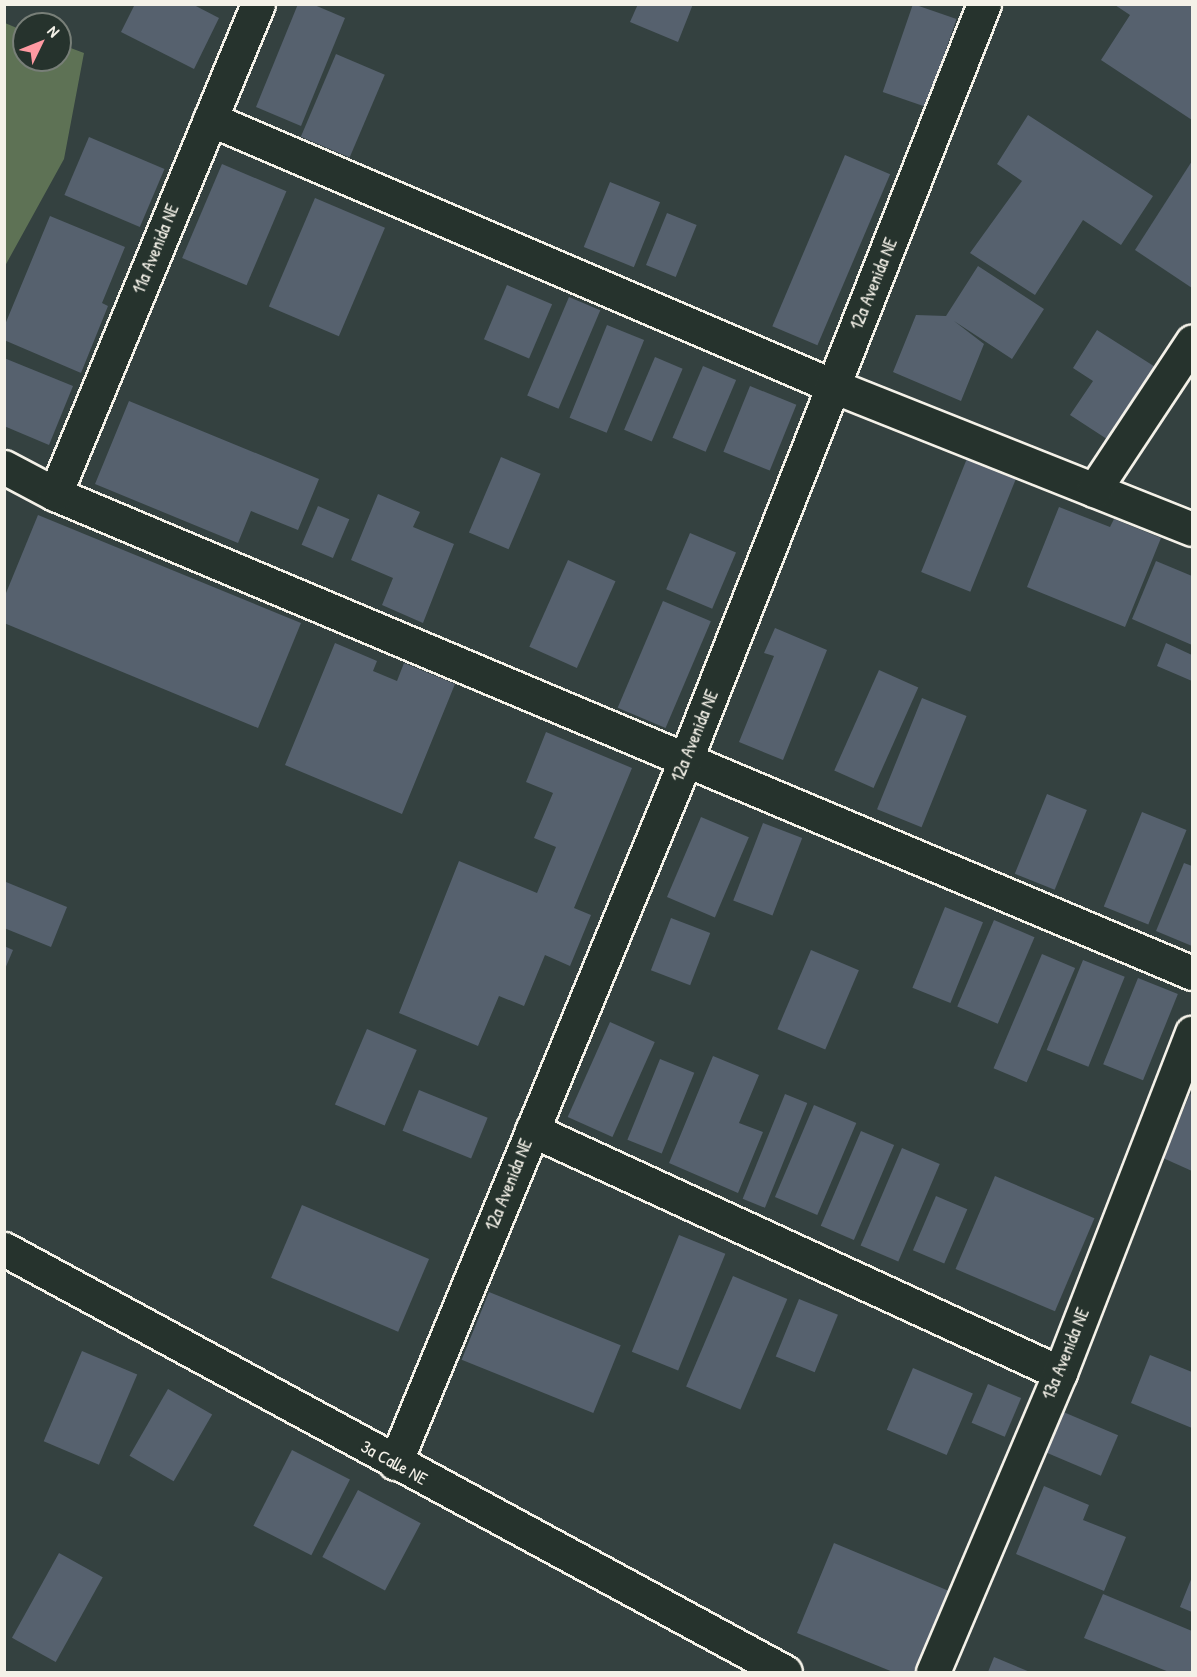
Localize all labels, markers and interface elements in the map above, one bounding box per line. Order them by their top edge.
north arrow [12,12,72,72]
text: N [43,20,65,42]
street label: 11a Avenida NE [128,201,184,297]
street label: 12a Avenida NE [846,235,902,333]
street label: 12a Avenida NE [667,687,723,785]
street label: 12a Avenida NE [481,1136,537,1234]
street label: 13a Avenida NE [1038,1305,1094,1403]
street label: 3a Calle NE [357,1436,431,1490]

